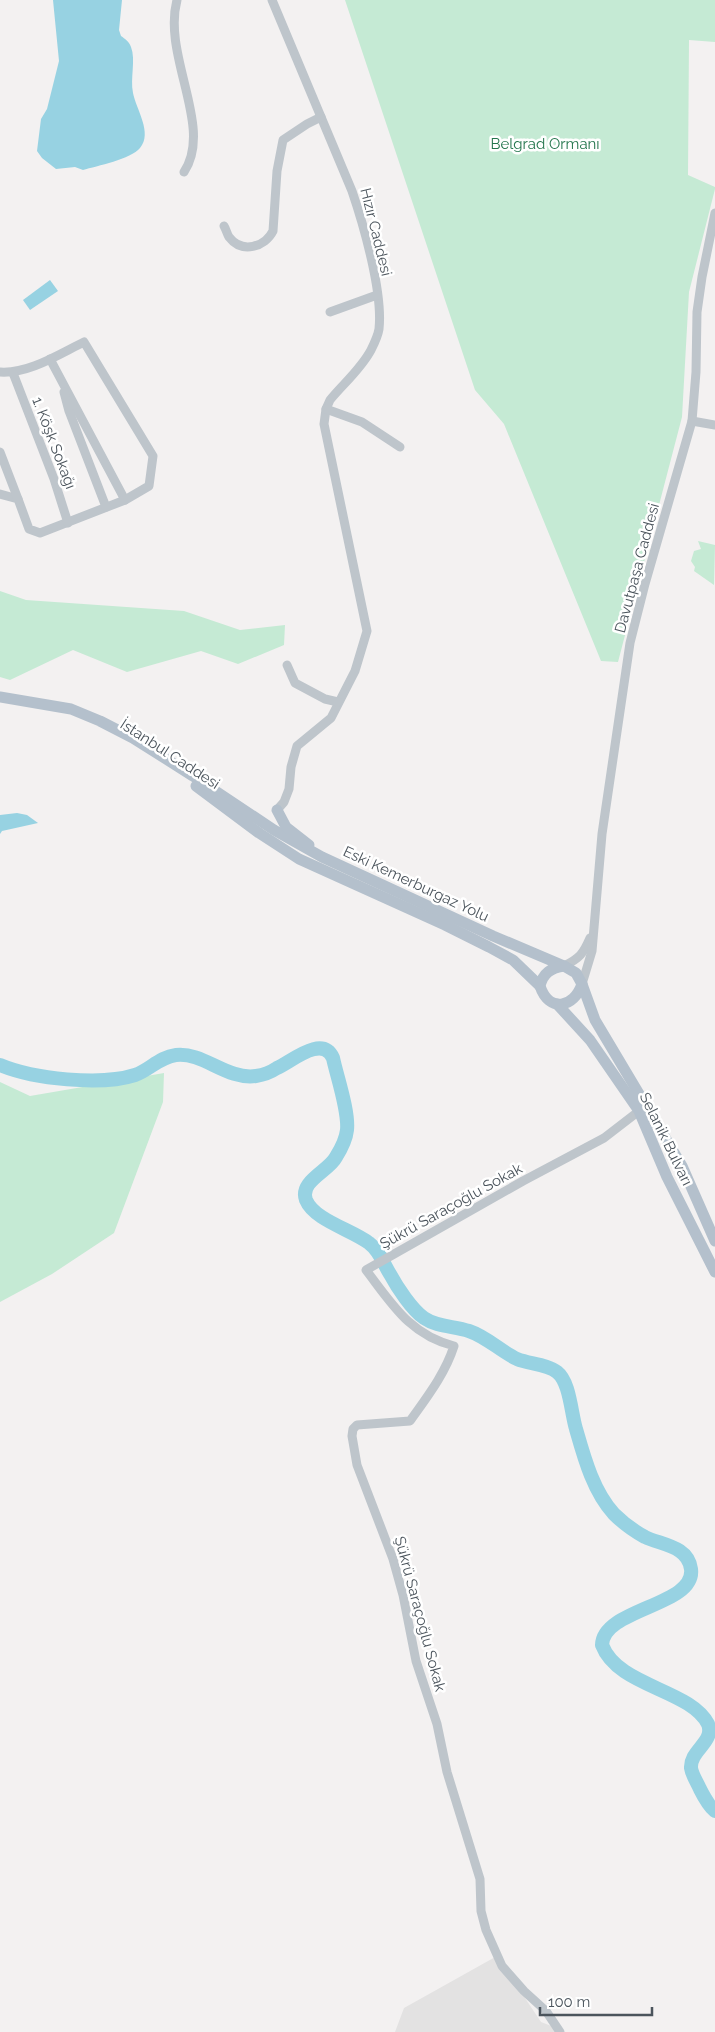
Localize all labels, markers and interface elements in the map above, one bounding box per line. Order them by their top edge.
park label: Belgrad Ormanı [490,135,600,153]
street label: Hızır Caddesi [356,186,396,278]
street label: 1. Köşk Sokağı [28,395,80,491]
street label: Davutpaşa Caddesi [611,501,663,635]
street label: İstanbul Caddesi [117,714,224,793]
street label: Eski Kemerburgaz Yolu [340,842,492,926]
street label: Selanik Bulvarı [636,1090,696,1188]
street label: Şükrü Saraçoğlu Sokak [377,1159,525,1253]
street label: Şükrü Saraçoğlu Sokak [391,1534,449,1694]
scale bar [540,1984,652,2016]
text: 100 m [548,1993,590,2011]

